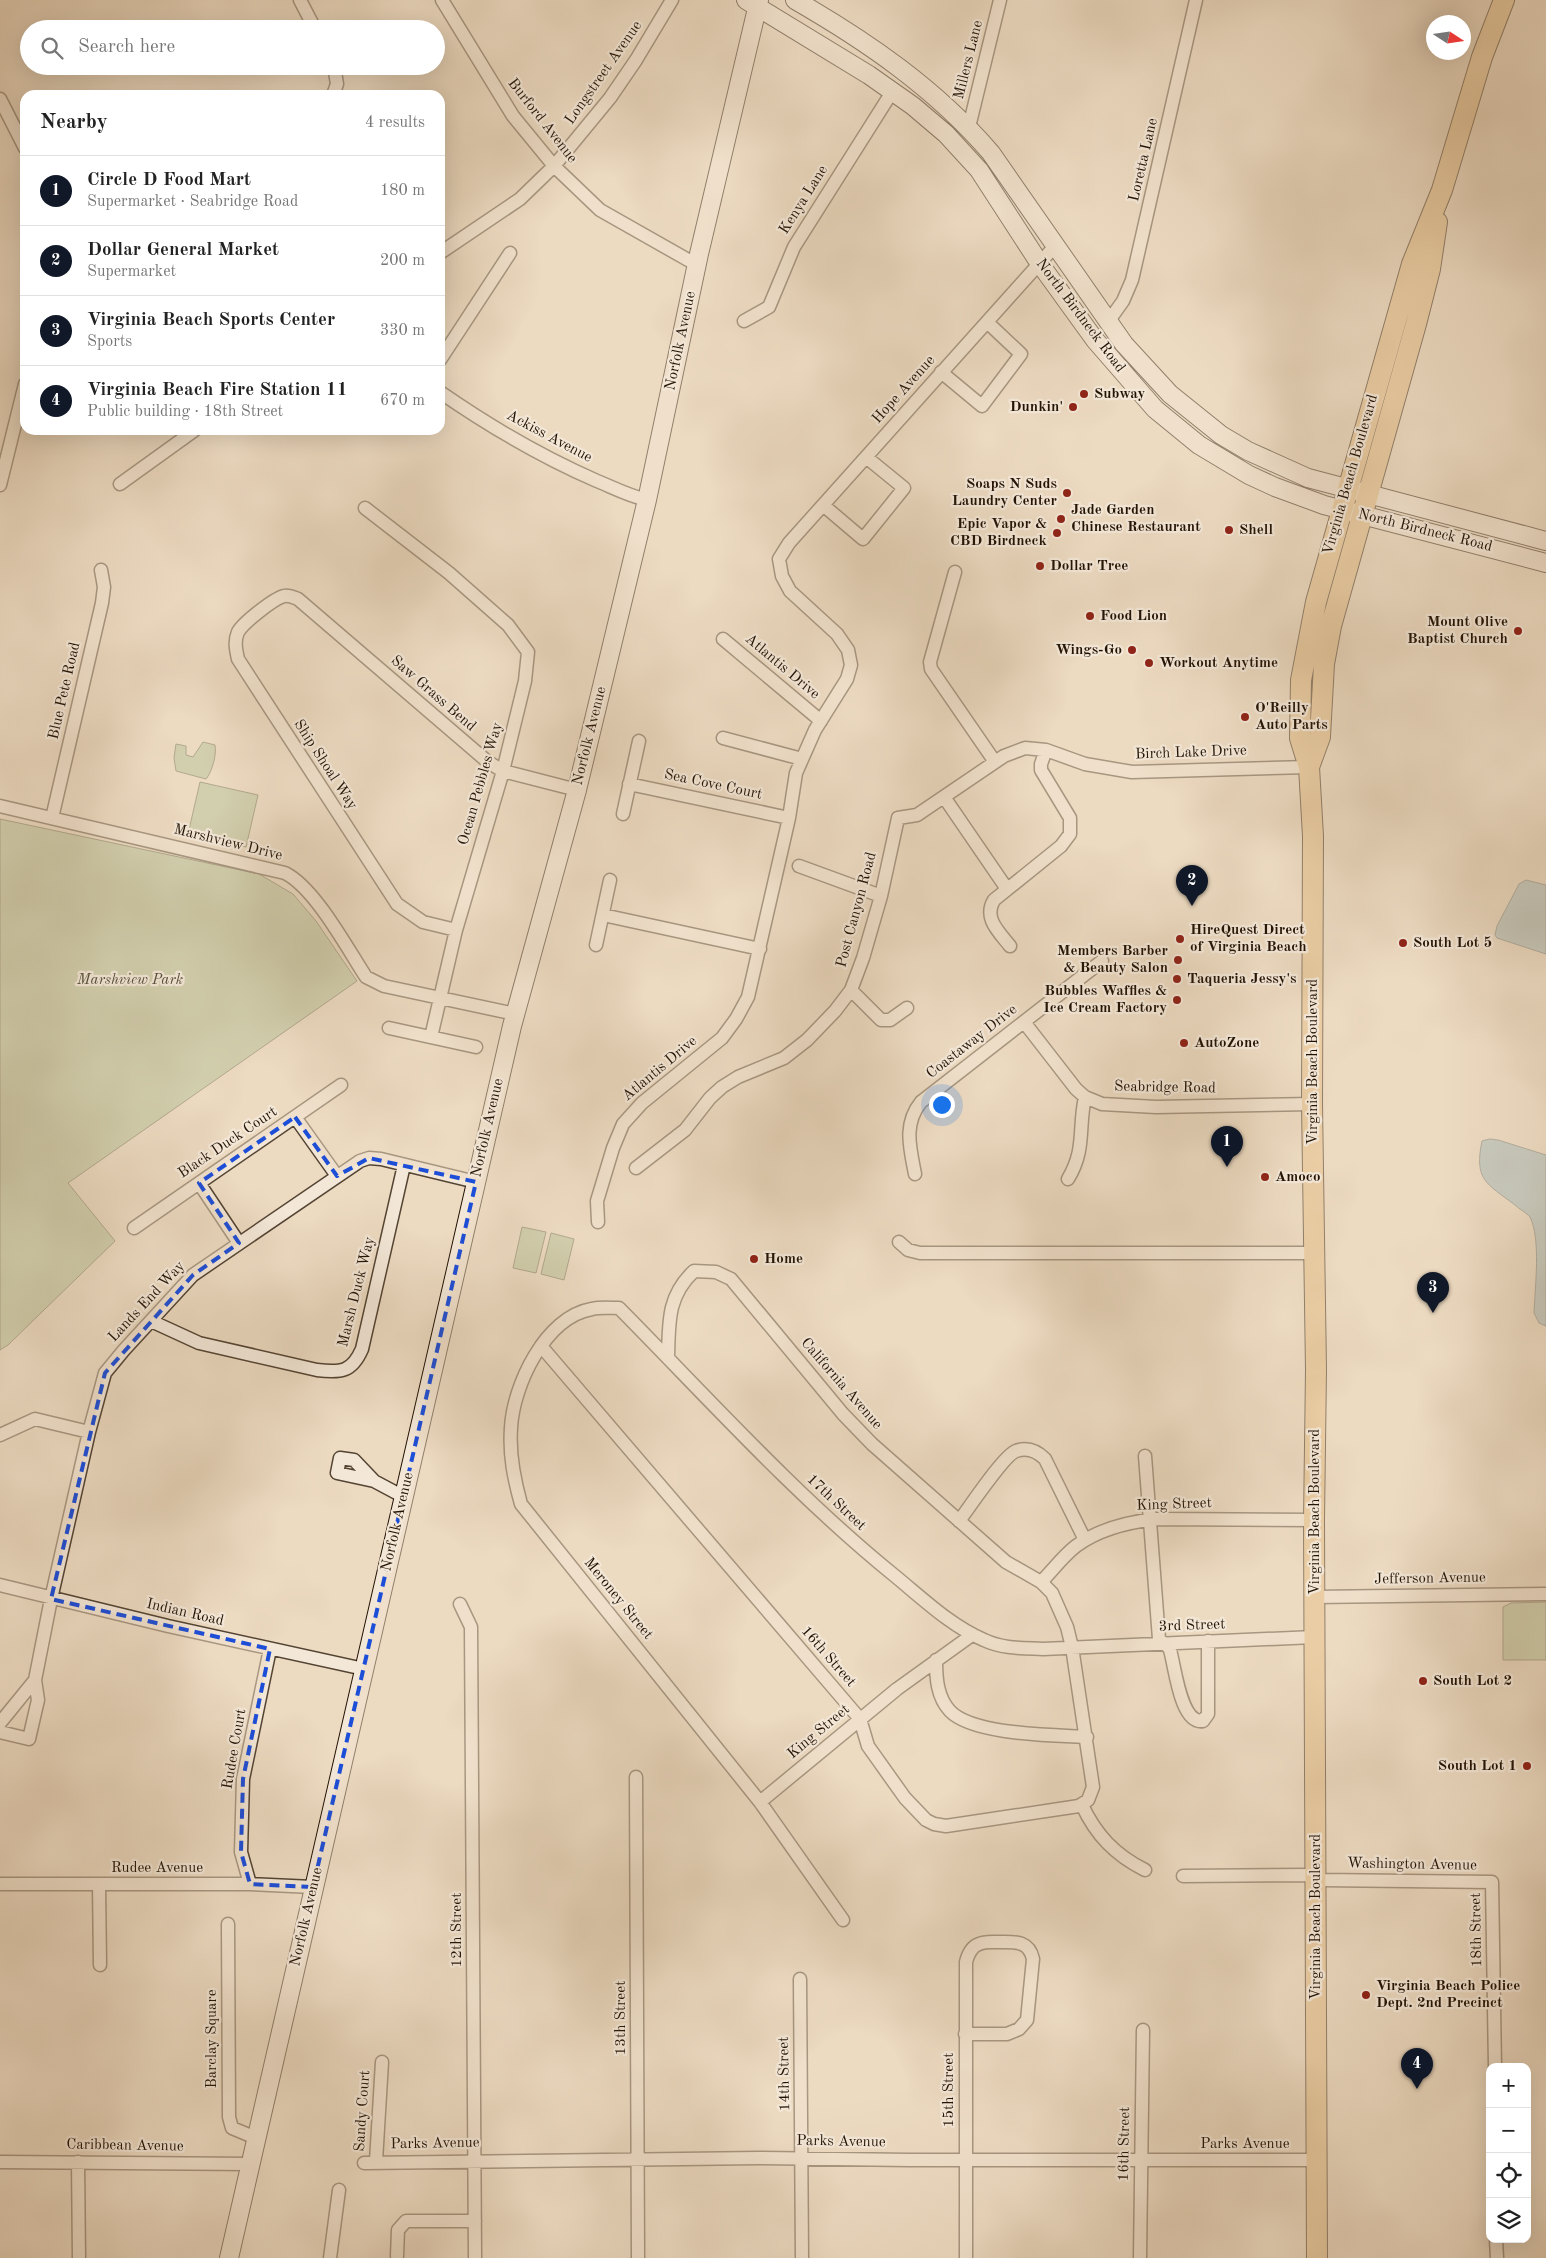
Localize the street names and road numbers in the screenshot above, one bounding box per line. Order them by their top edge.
street label: Longstreet Avenue [563,18,645,127]
street label: Millers Lane [952,19,986,101]
street label: Burford Avenue [504,76,580,166]
street label: Loretta Lane [1127,117,1161,203]
street label: Kenya Lane [777,163,831,237]
street label: North Birdneck Road [1032,256,1128,376]
street label: Norfolk Avenue [663,290,699,392]
street label: Hope Avenue [870,353,938,427]
street label: Virginia Beach Boulevard [1321,393,1381,557]
street label: Ackiss Avenue [504,408,594,466]
street label: North Birdneck Road [1356,507,1494,555]
street label: Atlantis Drive [742,632,822,702]
street label: Blue Pete Road [46,641,84,741]
street label: Saw Grass Bend [388,653,478,735]
street label: Norfolk Avenue [570,685,610,787]
street label: Ship Shoal Way [290,717,360,813]
street label: Ocean Pebbles Way [456,721,506,847]
street label: Birch Lake Drive [1135,744,1247,762]
street label: Sea Cove Court [663,767,763,803]
street label: Marshview Drive [172,822,284,864]
street label: Post Canyon Road [834,851,880,969]
street label: Virginia Beach Boulevard [1306,979,1321,1145]
street label: Coastaway Drive [924,1002,1020,1082]
street label: Atlantis Drive [620,1034,700,1104]
street label: Norfolk Avenue [469,1077,507,1179]
street label: Seabridge Road [1114,1080,1216,1096]
street label: Black Duck Court [176,1104,280,1182]
street label: Marsh Duck Way [336,1235,378,1349]
street label: Lands End Way [106,1259,188,1345]
street label: California Avenue [797,1335,885,1433]
street label: Virginia Beach Boulevard [1308,1429,1323,1595]
street label: Norfolk Avenue [379,1471,417,1573]
street label: 17th Street [804,1472,868,1534]
street label: King Street [1136,1496,1212,1514]
street label: Meroney Street [581,1555,655,1643]
street label: Jefferson Avenue [1374,1571,1486,1587]
street label: Indian Road [145,1597,225,1629]
street label: 3rd Street [1158,1617,1226,1635]
street label: 16th Street [798,1624,858,1690]
street label: King Street [785,1702,853,1762]
street label: Rudee Court [221,1708,249,1790]
street label: Virginia Beach Boulevard [1309,1834,1324,2000]
street label: Washington Avenue [1347,1856,1477,1874]
street label: Rudee Avenue [111,1861,203,1876]
street label: Norfolk Avenue [288,1866,326,1968]
street label: 18th Street [1469,1892,1485,1968]
street label: 12th Street [450,1893,465,1967]
street label: 13th Street [614,1981,629,2055]
street label: Barclay Square [205,1989,220,2089]
street label: 14th Street [777,2036,793,2112]
street label: 15th Street [942,2053,957,2127]
street label: Sandy Court [353,2070,373,2152]
street label: 16th Street [1117,2106,1133,2182]
street label: Parks Avenue [796,2134,886,2150]
street label: Parks Avenue [390,2136,480,2152]
street label: Caribbean Avenue [66,2137,184,2155]
street label: Parks Avenue [1200,2137,1290,2152]

